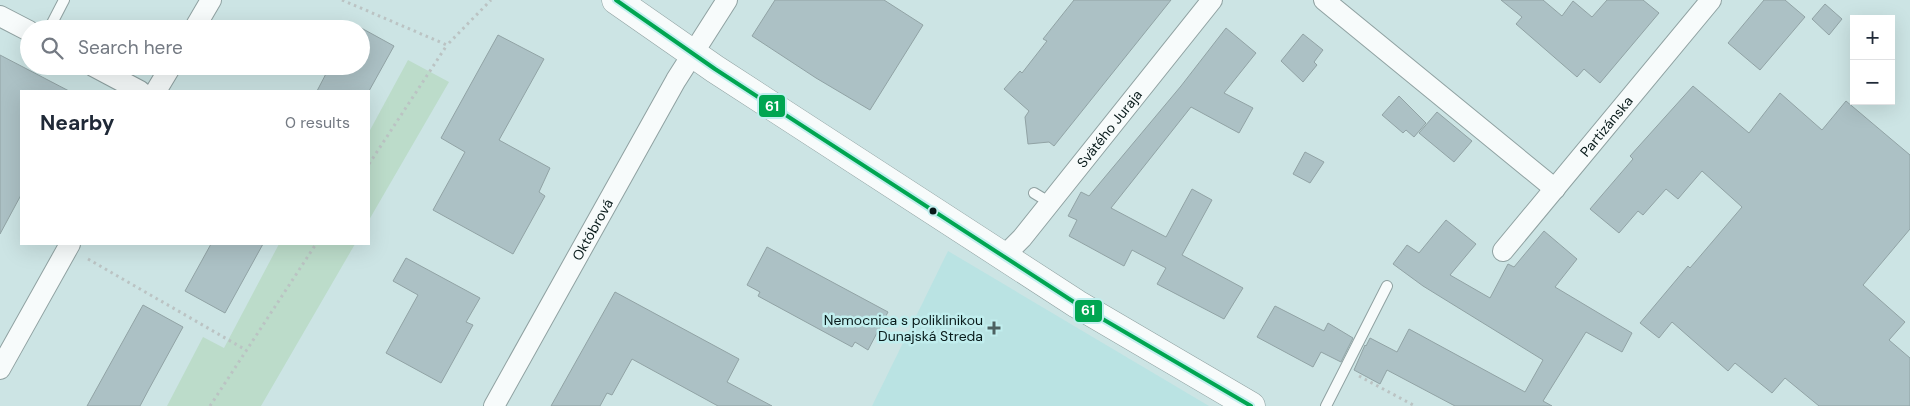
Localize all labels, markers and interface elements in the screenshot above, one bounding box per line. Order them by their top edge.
map controls [1850,15,1895,105]
button: + [1850,15,1895,60]
search box [20,20,370,75]
icon: search [38,34,66,62]
text: Search here [78,35,183,60]
button: − [1850,60,1895,105]
street label: Svätého Juraja [1073,86,1146,171]
street label: Partizánska [1576,92,1637,160]
line badge: 61 [758,94,786,118]
text: 61 [765,97,779,115]
text: Nearby [40,109,114,137]
text: 0 results [285,112,350,133]
street label: Októbrová [568,196,617,264]
unlabelled marker [928,206,938,216]
line badge: 61 [1074,299,1103,323]
text: 61 [1081,301,1095,319]
place label: Nemocnica s poliklinikou Dunajská Streda [824,311,983,345]
marker: Nemocnica s poliklinikou Dunajská Streda [987,321,1001,335]

